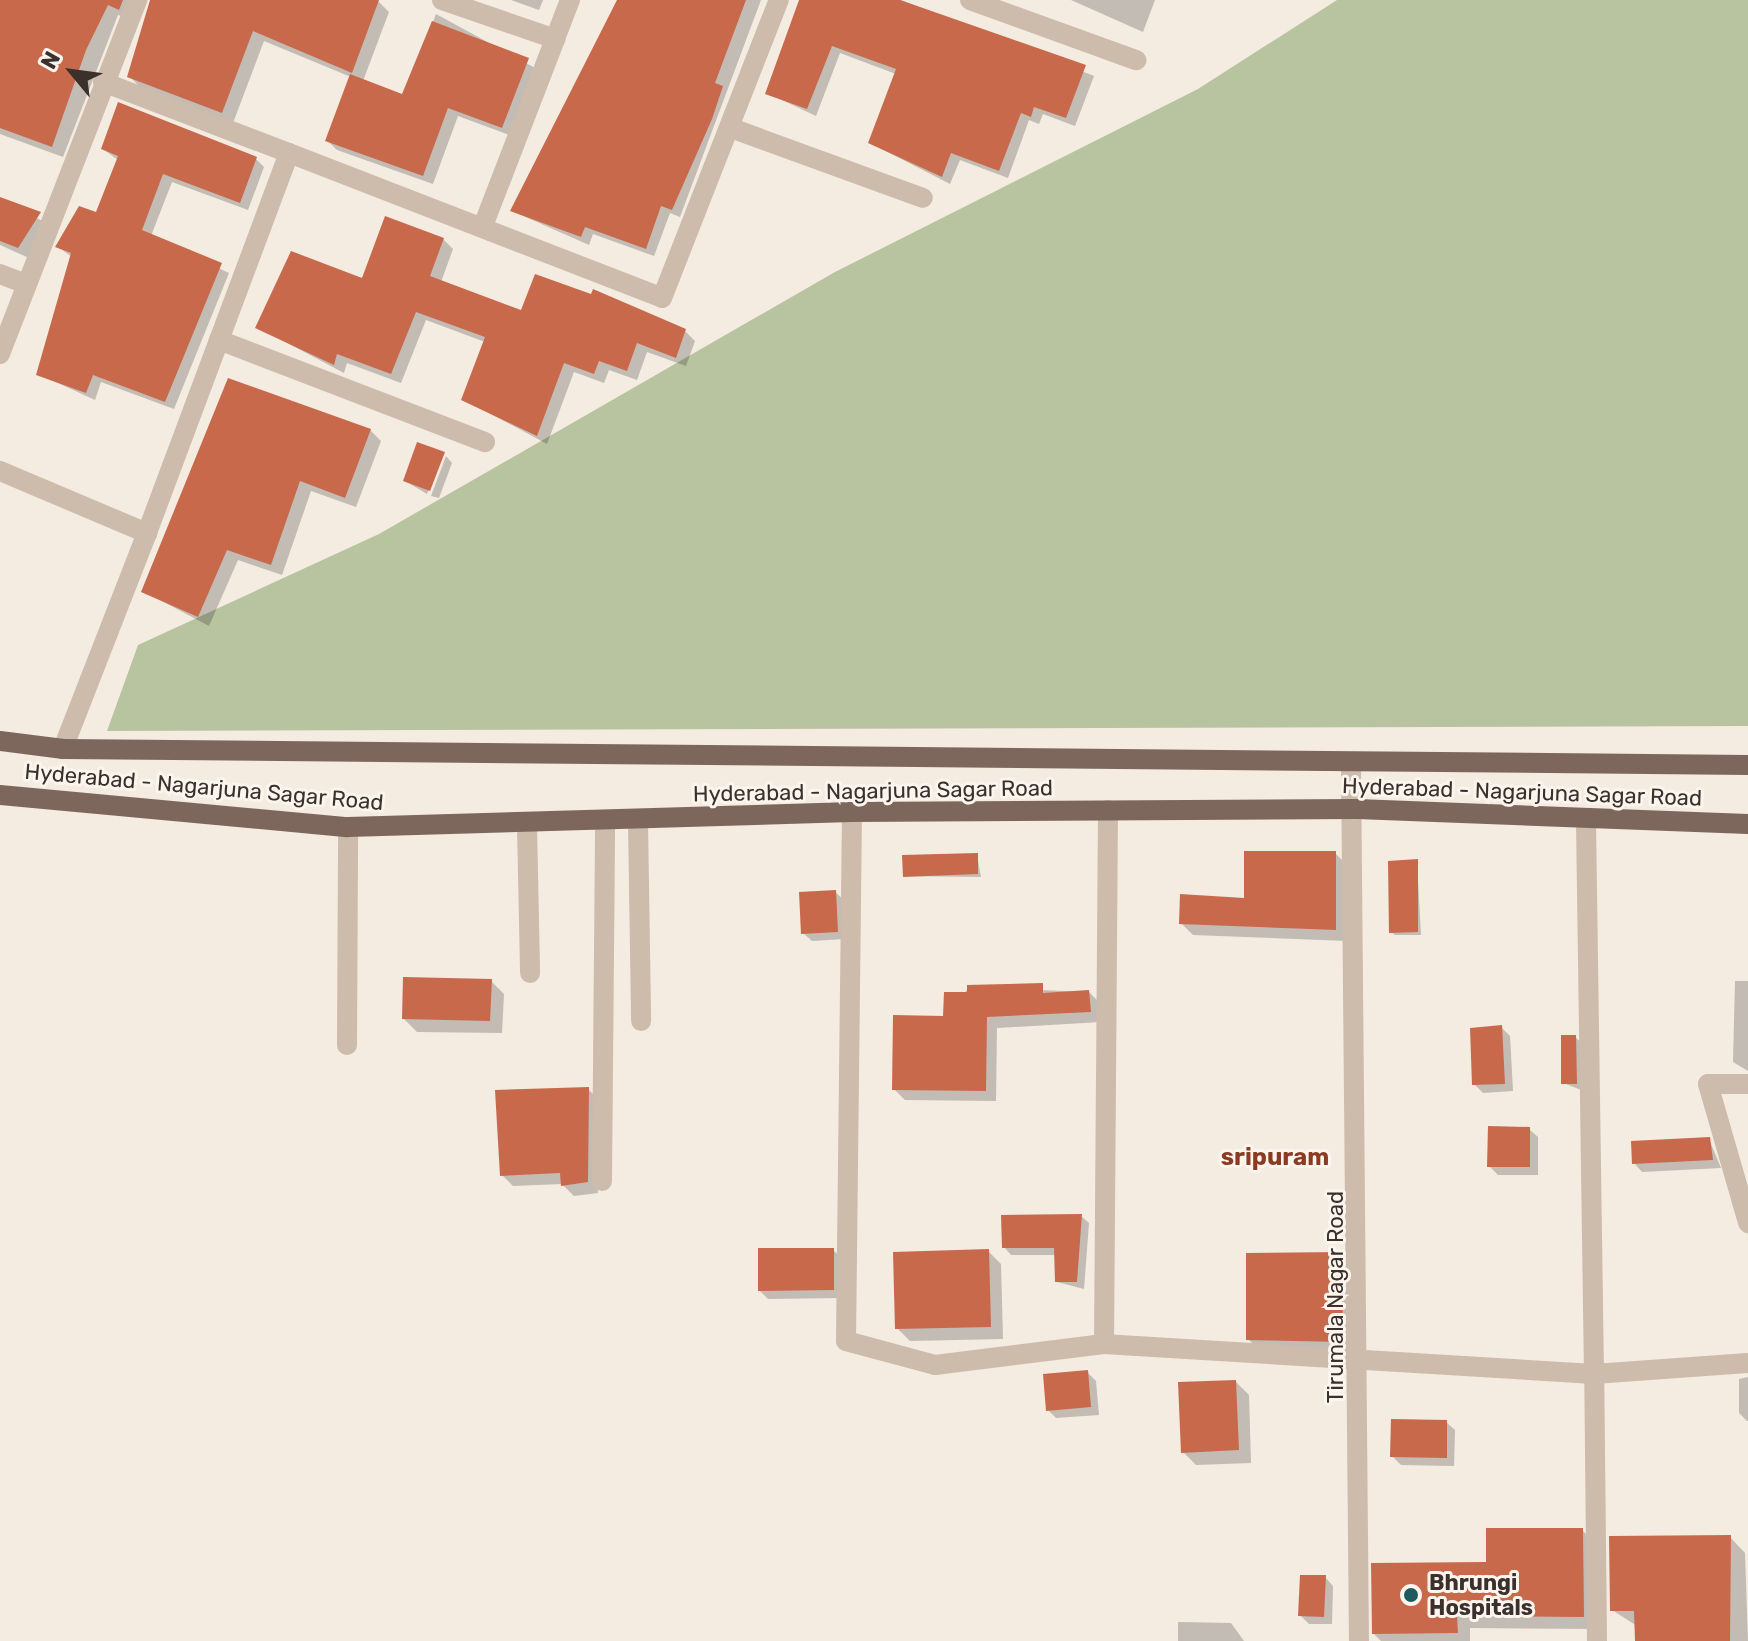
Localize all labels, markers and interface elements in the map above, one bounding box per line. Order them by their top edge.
north arrow [32,32,112,112]
text: N [35,47,66,74]
street label: Hyderabad - Nagarjuna Sagar Road [23,758,385,816]
street label: Hyderabad - Nagarjuna Sagar Road [1341,773,1703,811]
street label: Hyderabad - Nagarjuna Sagar Road [692,775,1054,807]
district label: sripuram [1221,1144,1329,1172]
street label: Tirumala Nagar Road [1323,1191,1349,1403]
place label: Bhrungi Hospitals [1429,1569,1533,1620]
marker: Bhrungi Hospitals [1400,1584,1422,1606]

